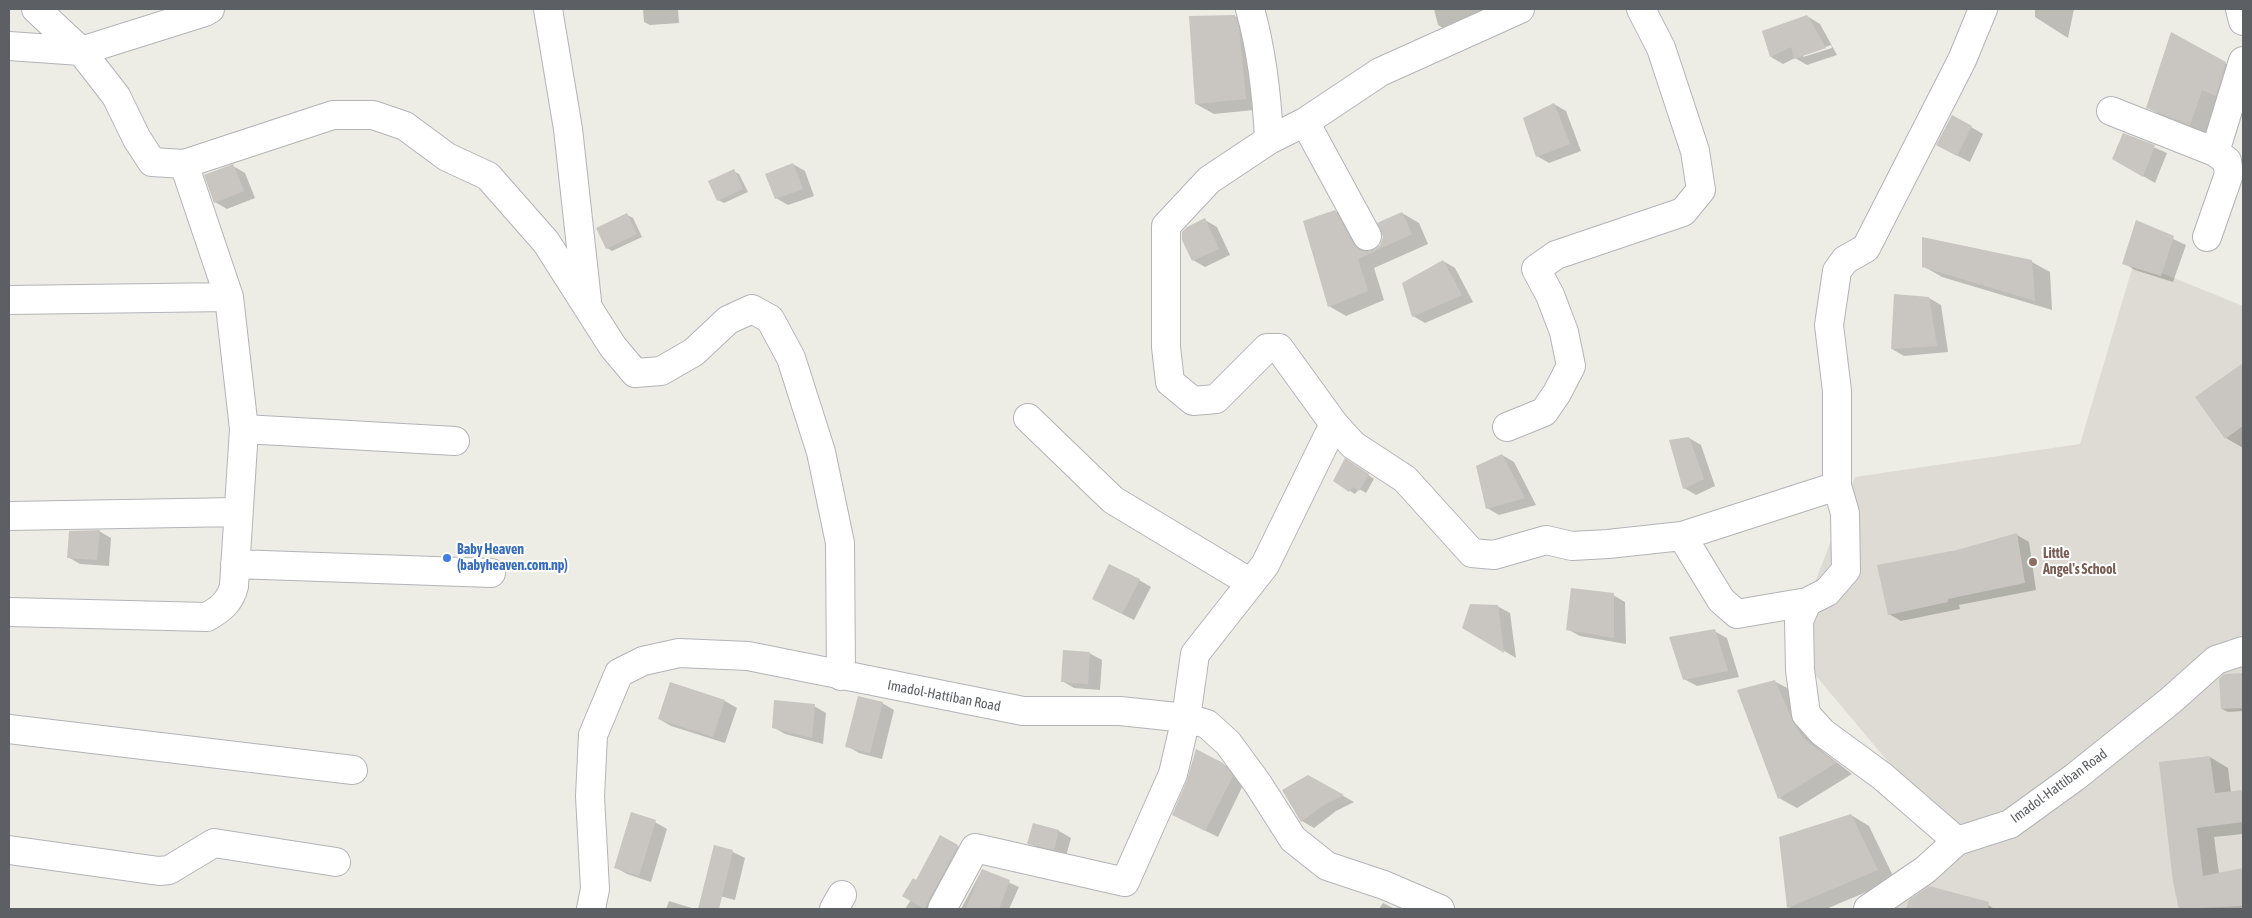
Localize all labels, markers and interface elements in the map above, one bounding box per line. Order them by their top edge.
place label: Baby Heaven (babyheaven.com.np) [457,542,568,574]
place label: Little Angel's School [2043,546,2116,578]
marker: Baby Heaven (babyheaven.com.np) [441,552,453,564]
marker: Little Angel's School [2027,556,2039,568]
street label: Imadol-Hattiban Road [886,677,1002,715]
street label: Imadol-Hattiban Road [2008,745,2110,827]

